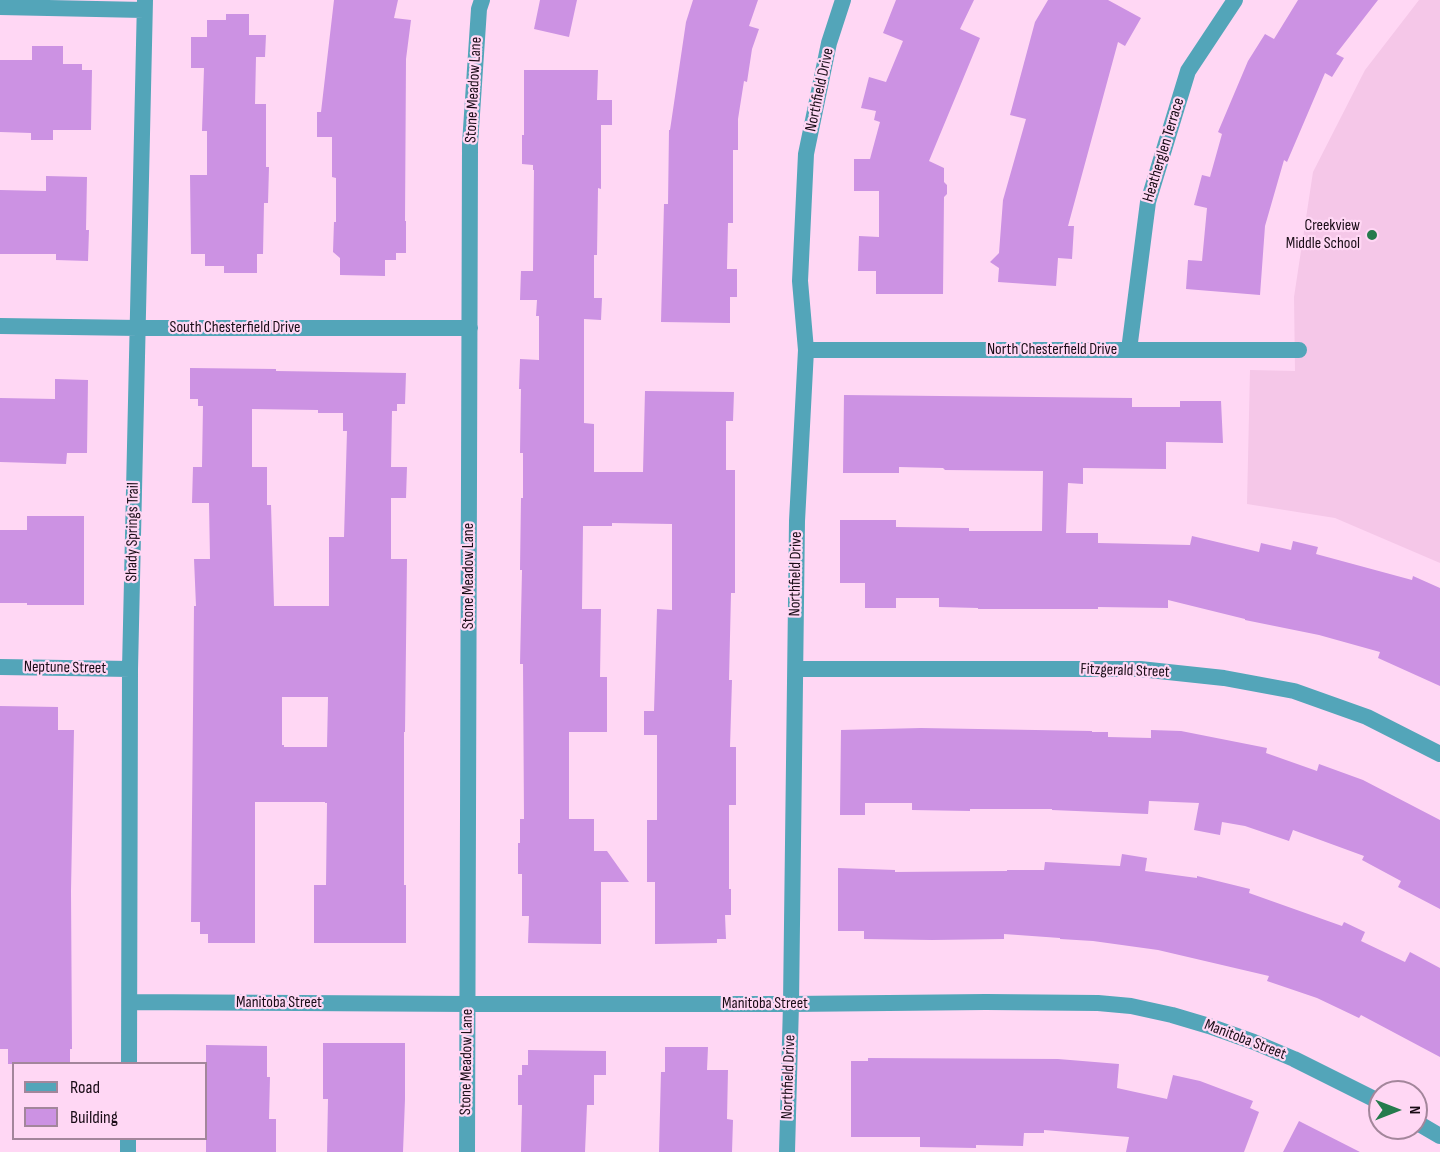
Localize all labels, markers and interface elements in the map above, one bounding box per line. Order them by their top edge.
street label: Stone Meadow Lane [462,36,486,144]
street label: Northfield Drive [802,46,838,134]
street label: Heatherglen Terrace [1139,96,1189,204]
place label: Creekview Middle School [1286,216,1360,254]
marker: Creekview Middle School [1365,228,1379,242]
street label: South Chesterfield Drive [170,318,300,338]
street label: North Chesterfield Drive [987,340,1117,360]
street label: Shady Springs Trail [123,482,143,582]
street label: Stone Meadow Lane [459,523,479,629]
street label: Northfield Drive [786,531,806,617]
street label: Neptune Street [24,658,106,678]
street label: Fitzgerald Street [1080,660,1170,682]
street label: Manitoba Street [236,993,322,1013]
street label: Manitoba Street [722,994,808,1014]
street label: Stone Meadow Lane [456,1009,478,1115]
street label: Manitoba Street [1201,1016,1289,1064]
street label: Northfield Drive [778,1034,800,1120]
legend [12,1062,207,1140]
text: Road [70,1077,100,1098]
north arrow [1368,1080,1428,1140]
text: N [1405,1106,1424,1114]
text: Building [70,1107,118,1128]

